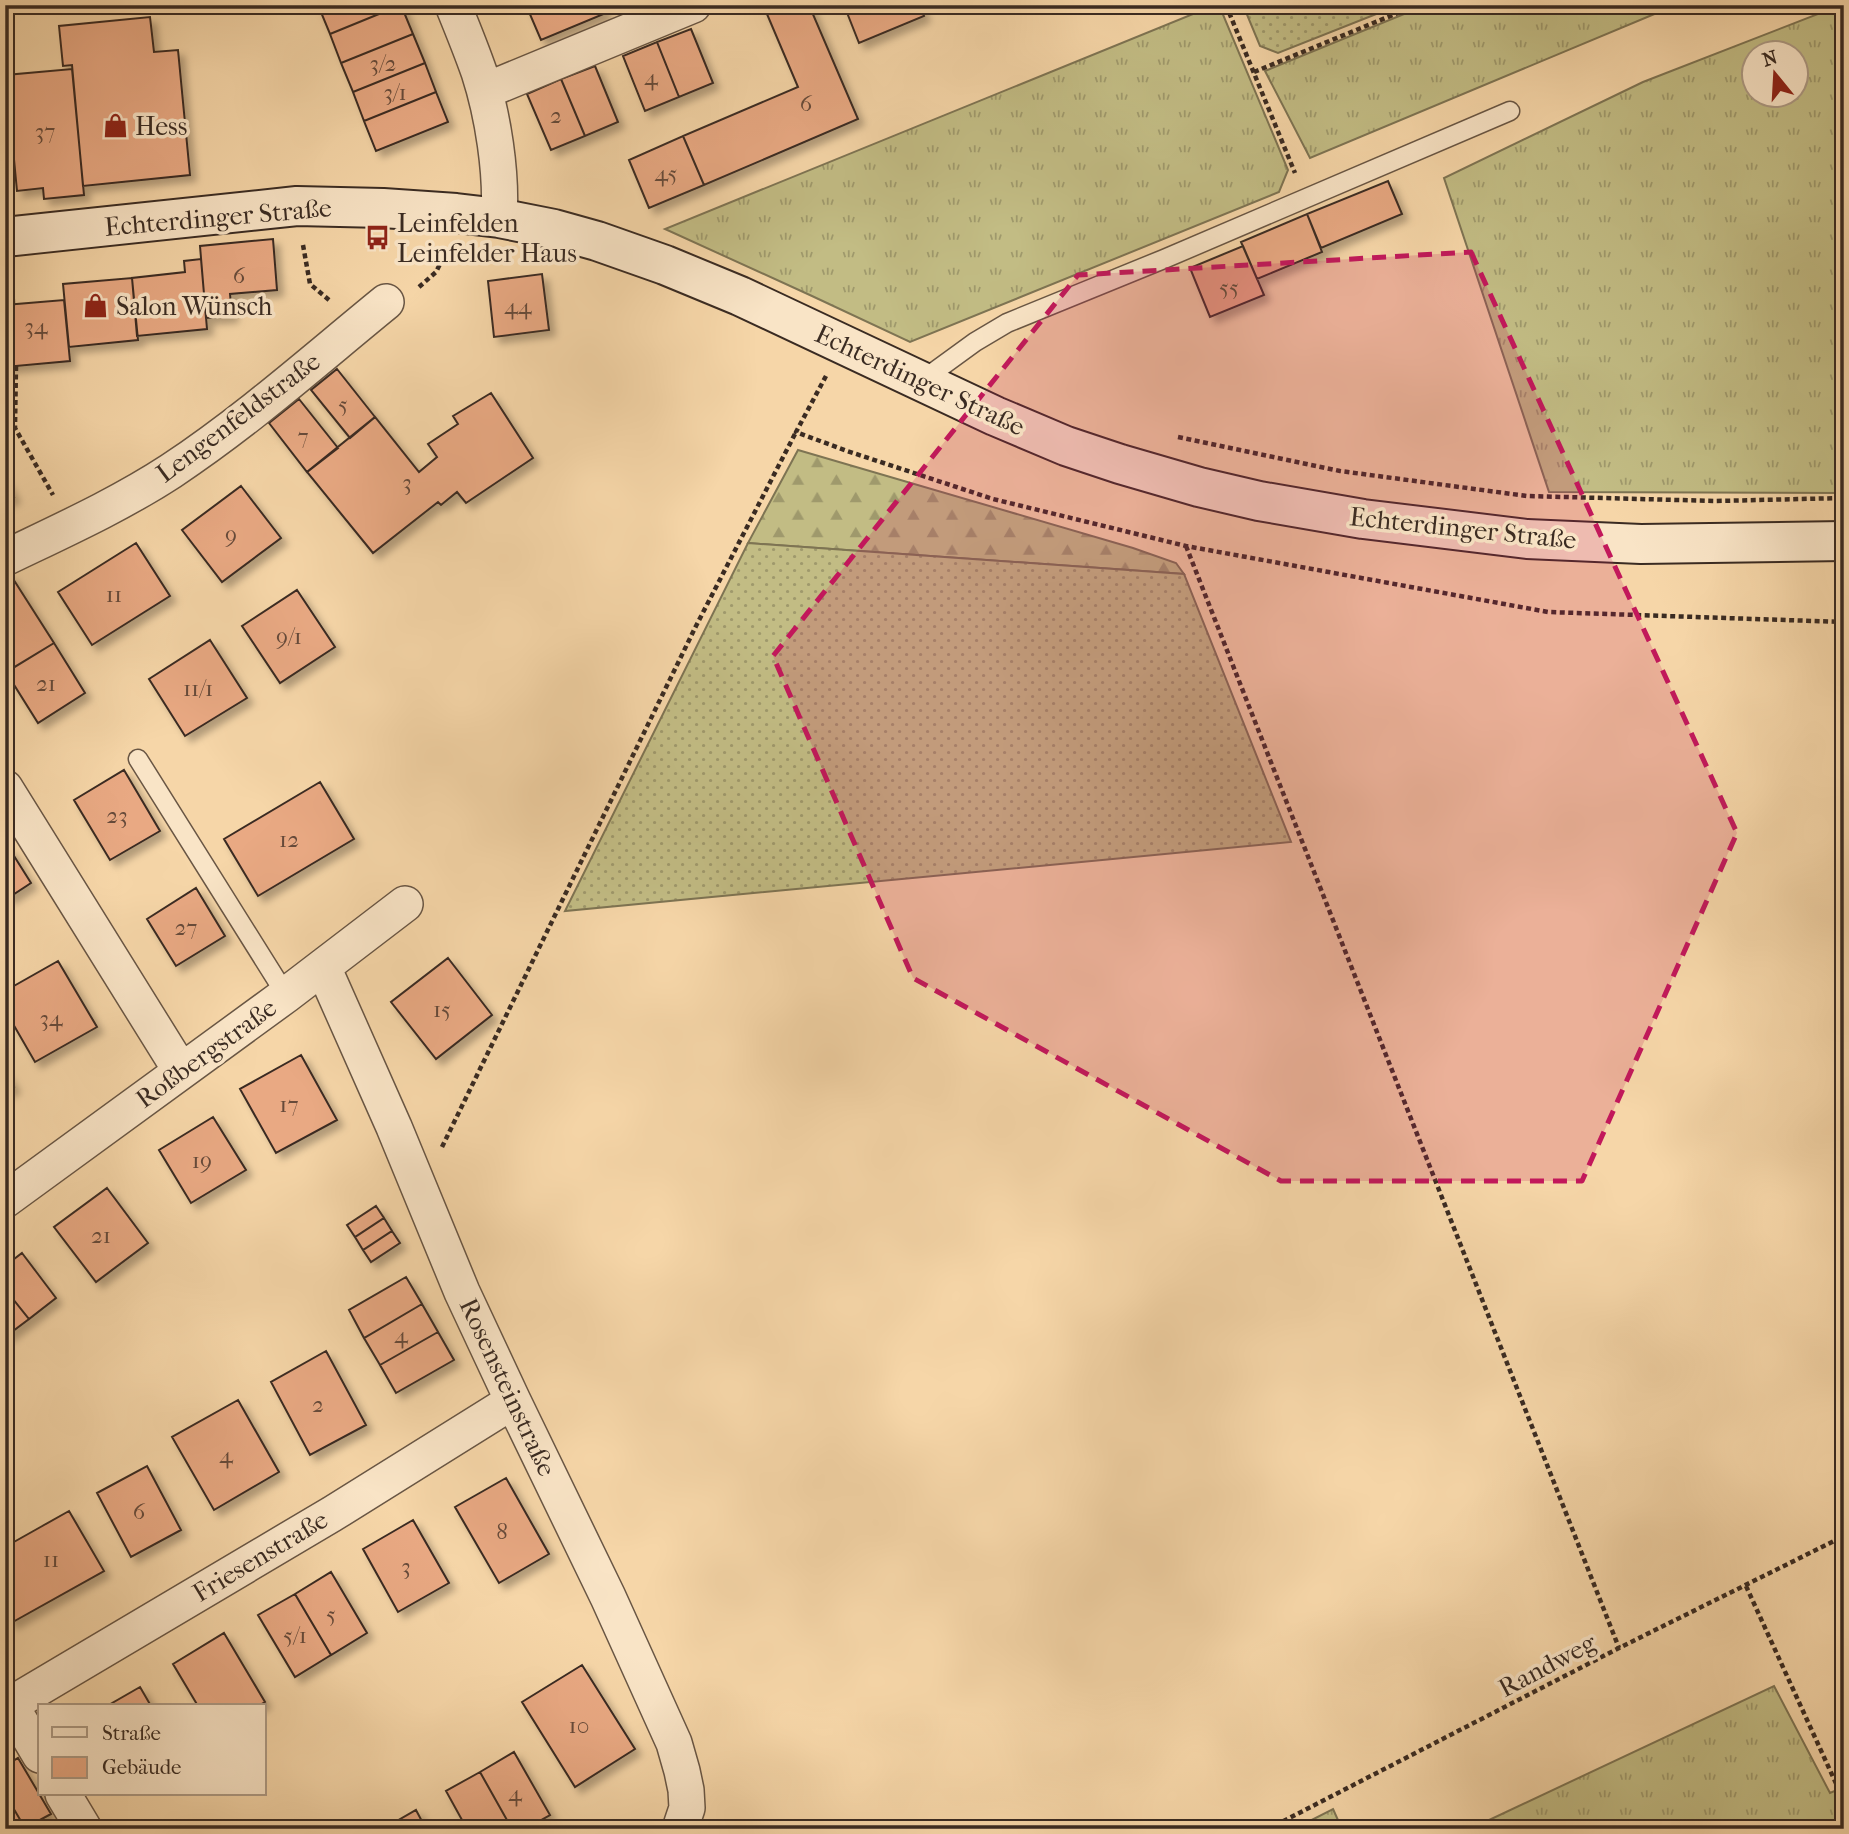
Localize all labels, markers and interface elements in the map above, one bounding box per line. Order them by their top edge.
north arrow [1741,38,1811,108]
text: N [1760,46,1781,71]
house number: 3/2 [370,50,397,77]
house number: 4 [644,64,659,91]
house number: 3/1 [383,79,407,106]
house number: 6 [800,90,813,117]
house number: 2 [550,102,562,129]
place label: Hess [135,111,187,142]
shop icon: Hess [101,112,129,140]
house number: 37 [35,118,55,145]
house number: 45 [655,160,678,187]
street label: Echterdinger Straße [103,192,333,243]
place label: Leinfelden Leinfelder Haus [397,208,577,269]
bus stop icon: Leinfelden Leinfelder Haus [363,224,391,252]
house number: 6 [233,262,246,289]
house number: 55 [1219,274,1239,301]
place label: Salon Wünsch [116,291,273,322]
shop icon: Salon Wünsch [82,292,110,320]
house number: 44 [504,293,533,320]
house number: 34 [24,313,49,340]
street label: Echterdinger Straße [810,318,1030,443]
street label: Lengenfeldstraße [150,346,326,489]
house number: 5 [338,391,348,418]
house number: 7 [297,423,309,450]
house number: 3 [402,469,412,496]
street label: Echterdinger Straße [1348,501,1578,556]
house number: 9 [225,521,237,548]
house number: 11 [106,581,122,608]
house number: 9/1 [276,623,302,650]
house number: 21 [36,670,56,697]
house number: 11/1 [183,675,213,702]
house number: 23 [106,802,128,829]
house number: 12 [279,826,299,853]
house number: 27 [175,914,197,941]
street label: Roßbergstraße [130,992,283,1115]
house number: 15 [433,996,451,1023]
house number: 34 [39,1005,64,1032]
house number: 17 [279,1091,299,1118]
house number: 19 [192,1147,212,1174]
house number: 21 [91,1222,111,1249]
street label: Rosensteinstraße [453,1293,562,1481]
house number: 4 [394,1322,409,1349]
house number: 2 [312,1391,324,1418]
house number: 4 [219,1442,234,1469]
house number: 6 [133,1498,146,1525]
street label: Friesenstraße [187,1504,333,1609]
house number: 8 [496,1518,508,1545]
house number: 11 [43,1546,59,1573]
house number: 3 [401,1553,411,1580]
house number: 5 [326,1601,336,1628]
house number: 5/1 [283,1622,307,1649]
street label: Randweg [1493,1626,1602,1704]
legend [38,1704,266,1796]
house number: 10 [569,1712,589,1739]
text: Straße [102,1721,161,1745]
text: Gebäude [102,1755,182,1779]
house number: 4 [508,1780,523,1807]

